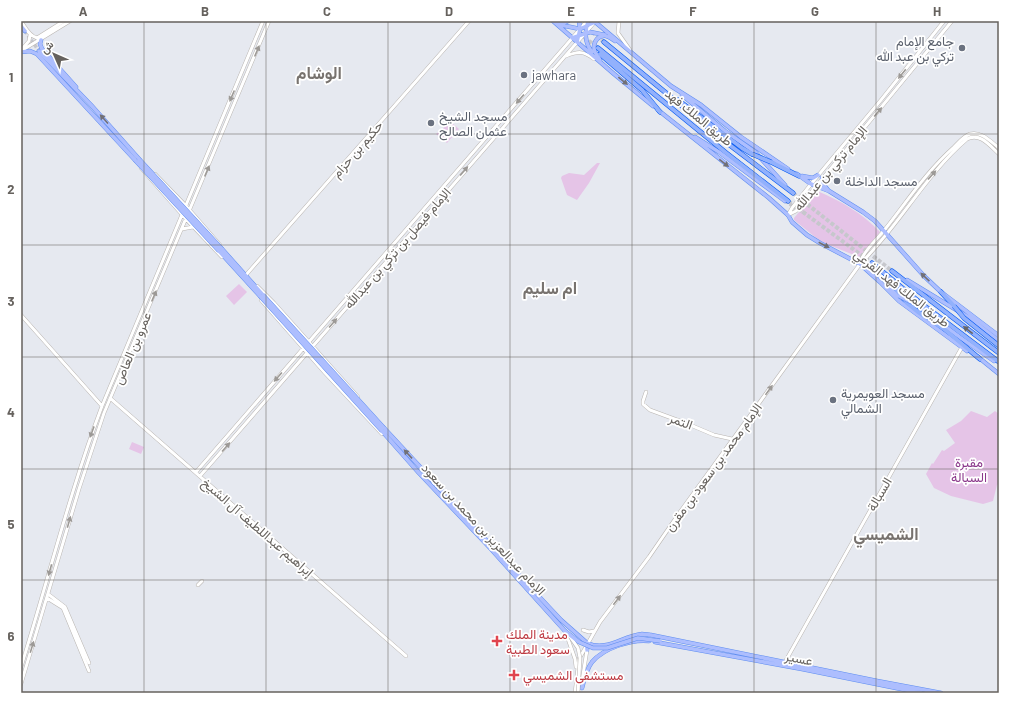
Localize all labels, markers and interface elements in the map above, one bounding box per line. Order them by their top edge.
text: A [79,3,88,19]
text: B [201,3,209,19]
text: C [323,3,331,19]
text: D [445,3,453,19]
text: E [567,3,575,19]
text: F [689,3,697,19]
text: G [811,3,819,19]
text: H [933,3,941,19]
place label: جامع الإمام تركي بن عبد الله [876,33,954,67]
north arrow [34,34,74,74]
text: ش [37,37,57,57]
marker: جامع الإمام تركي بن عبد الله [957,43,967,53]
one-way arrow [254,45,260,56]
district label: الوشام [296,62,342,84]
place label: jawhara [531,67,576,83]
one-way arrow [898,68,907,79]
text: 1 [9,69,13,85]
marker: jawhara [519,70,529,80]
one-way arrow [617,77,628,86]
street label: طريق الملك فهد [661,85,736,150]
one-way arrow [229,90,235,101]
one-way arrow [515,94,524,105]
one-way arrow [873,107,882,117]
place label: مسجد الشيخ عثمان الصالح [439,108,507,141]
one-way arrow [99,114,108,124]
street label: حكيم بن حزام [328,117,387,181]
marker: مسجد الشيخ عثمان الصالح [426,118,436,128]
street label: الإمام تركي بن عبدالله [790,122,873,216]
one-way arrow [718,159,729,167]
one-way arrow [204,164,210,176]
one-way arrow [459,166,468,177]
one-way arrow [927,171,936,180]
place label: مسجد الداخلة [845,173,918,189]
marker: مسجد الداخلة [832,176,842,186]
text: 2 [7,181,15,197]
street label: الإمام فيصل بن تركي بن عبدالله [340,184,456,314]
one-way arrow [818,242,830,248]
street label: طريق الملك فهد الفرعي [849,246,953,333]
one-way arrow [920,272,930,282]
district label: ام سليم [523,277,577,299]
one-way arrow [150,290,157,302]
text: 3 [7,293,15,309]
street label: عمرو بن العاص [110,309,155,387]
one-way arrow [328,317,337,328]
one-way arrow [963,325,974,334]
one-way arrow [273,372,282,382]
one-way arrow [764,385,772,395]
place label: مسجد العويمرية الشمالي [841,385,925,419]
marker: مسجد العويمرية الشمالي [828,395,838,405]
street label: الإمام محمد بن سعود بن مقرن [661,400,767,535]
text: 4 [7,404,15,420]
street label: التمر [666,409,695,434]
one-way arrow [89,427,95,439]
one-way arrow [221,441,230,452]
one-way arrow [404,449,413,459]
park label: مقبرة السبالة [951,454,987,485]
street label: الإمام عبدالعزيز بن محمد بن سعود [417,460,549,600]
street label: إبراهيم عبداللطيف آل الشيخ [198,474,317,581]
street label: السبالة [863,474,895,514]
text: 5 [7,516,15,532]
one-way arrow [66,516,72,528]
district label: الشميسي [853,523,919,548]
one-way arrow [47,564,53,576]
one-way arrow [613,594,621,605]
place label: مدينة الملك سعود الطبية [506,626,570,658]
text: 6 [8,628,15,644]
marker: مدينة الملك سعود الطبية [491,635,503,647]
one-way arrow [29,641,35,653]
street label: عسير [783,647,814,670]
place label: مستشفى الشميسي [523,667,623,686]
marker: مستشفى الشميسي [508,669,520,681]

